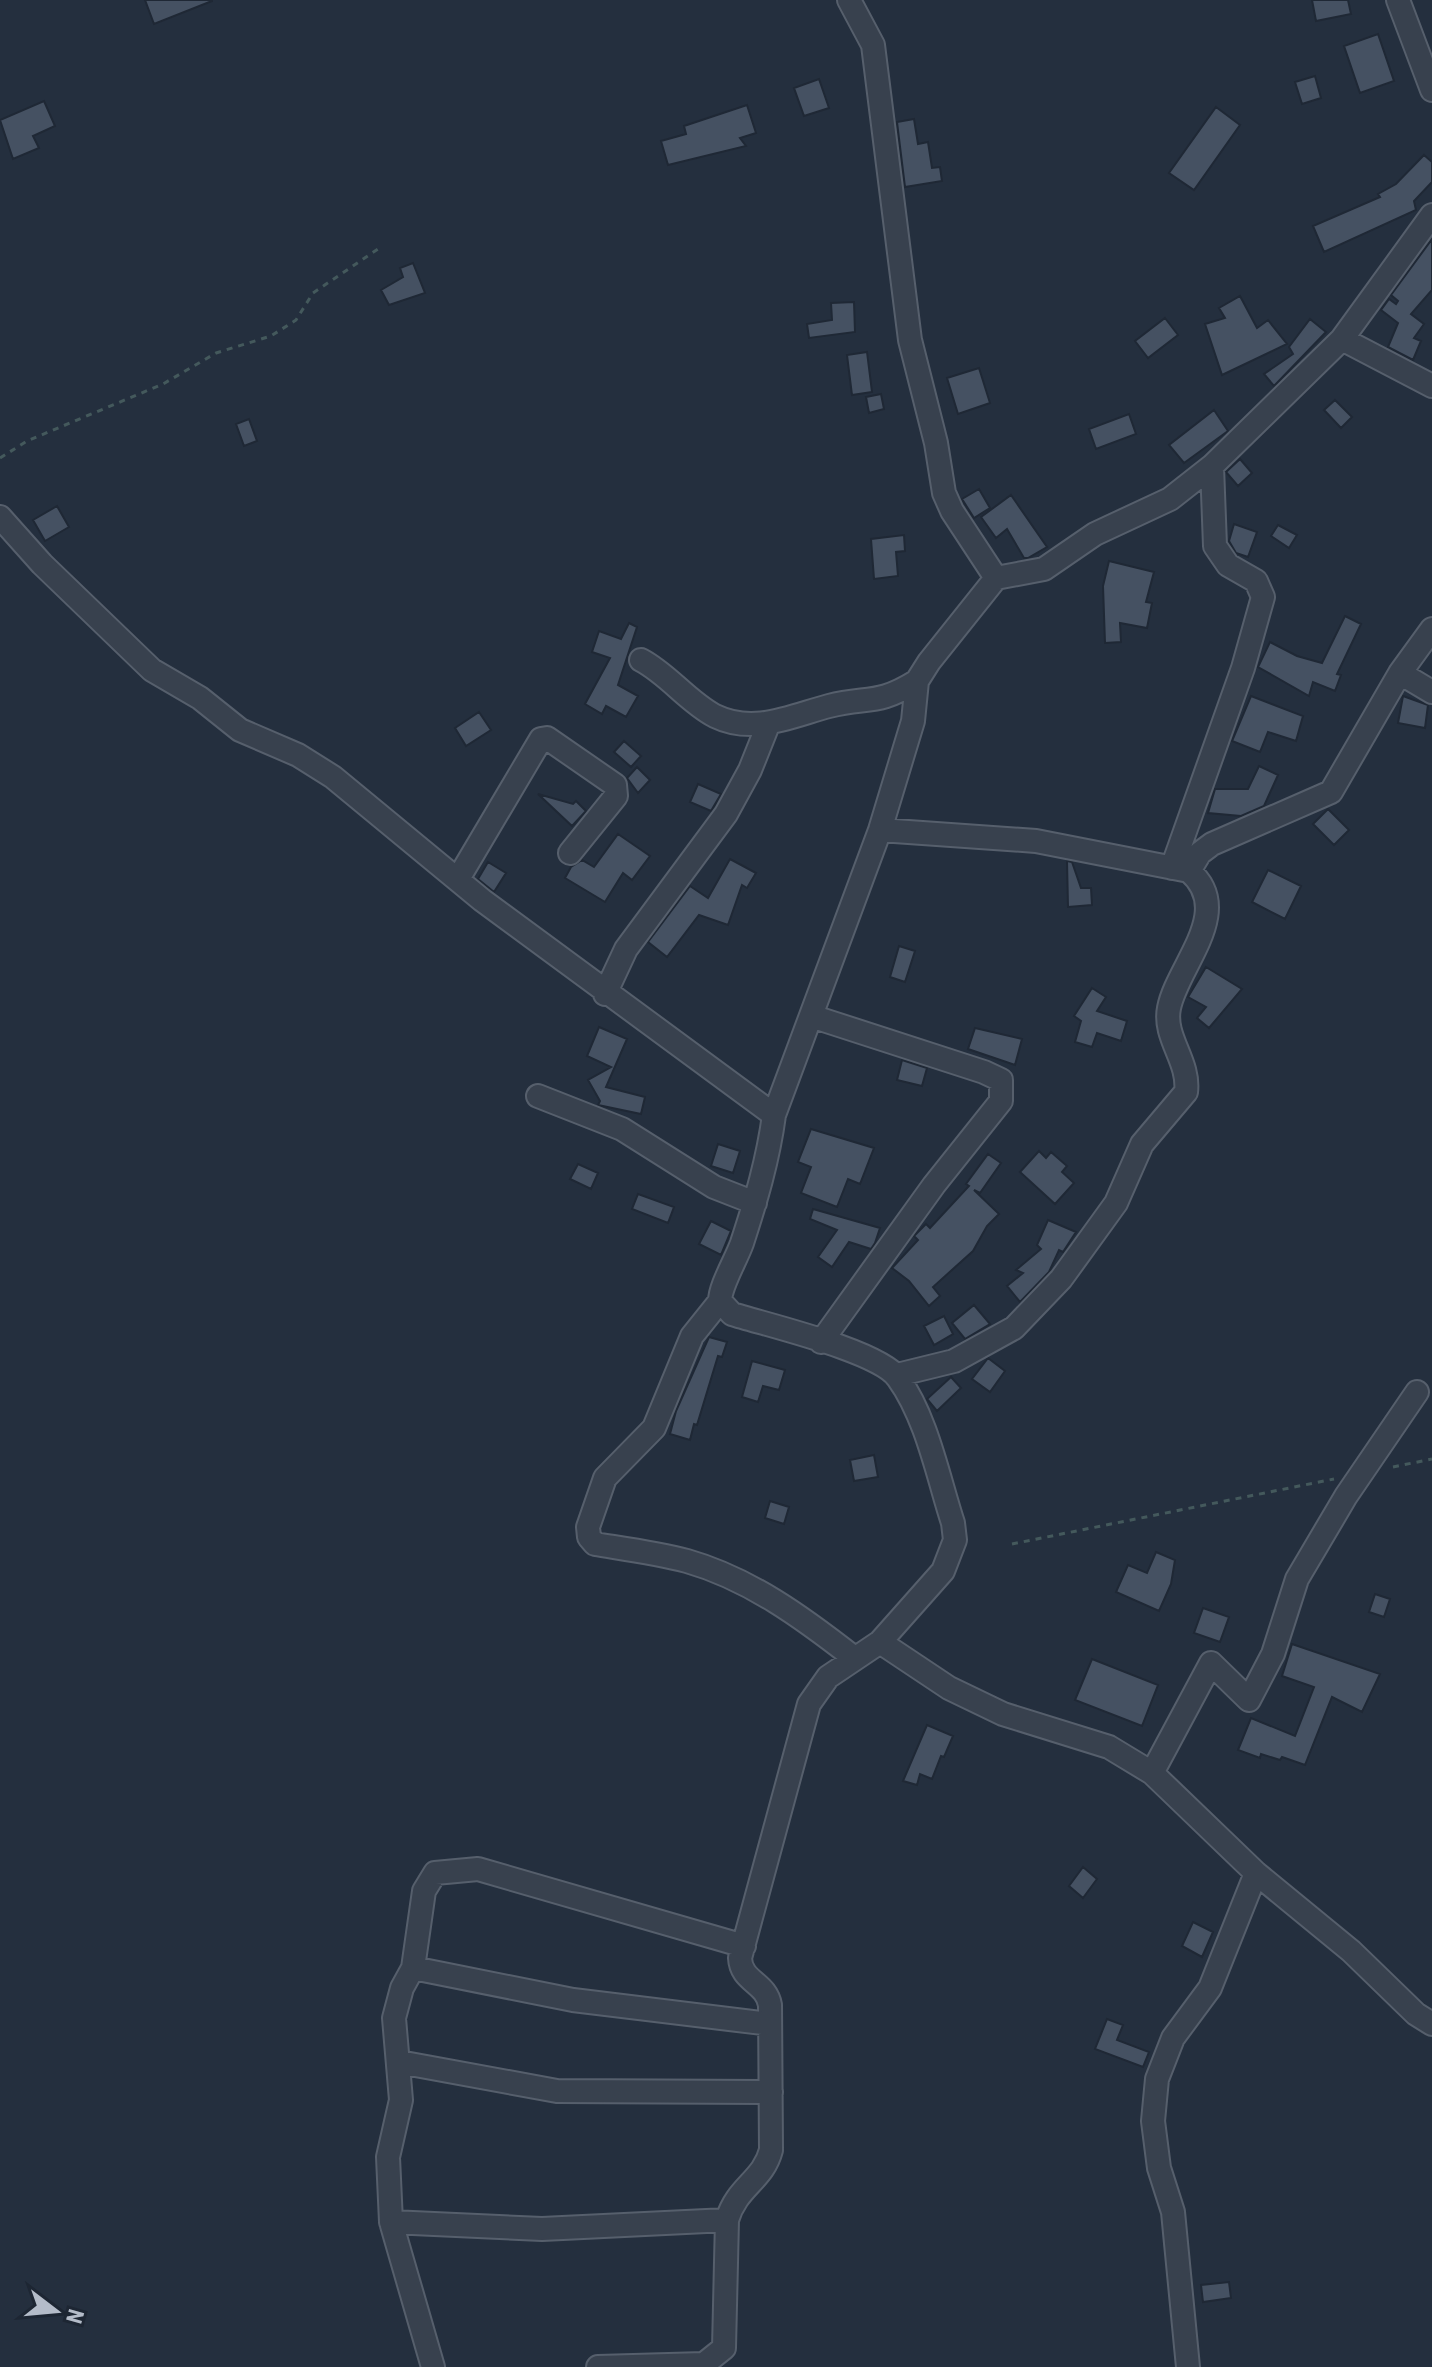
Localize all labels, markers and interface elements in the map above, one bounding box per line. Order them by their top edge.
north arrow [16,2271,96,2351]
text: N [61,2306,89,2326]

